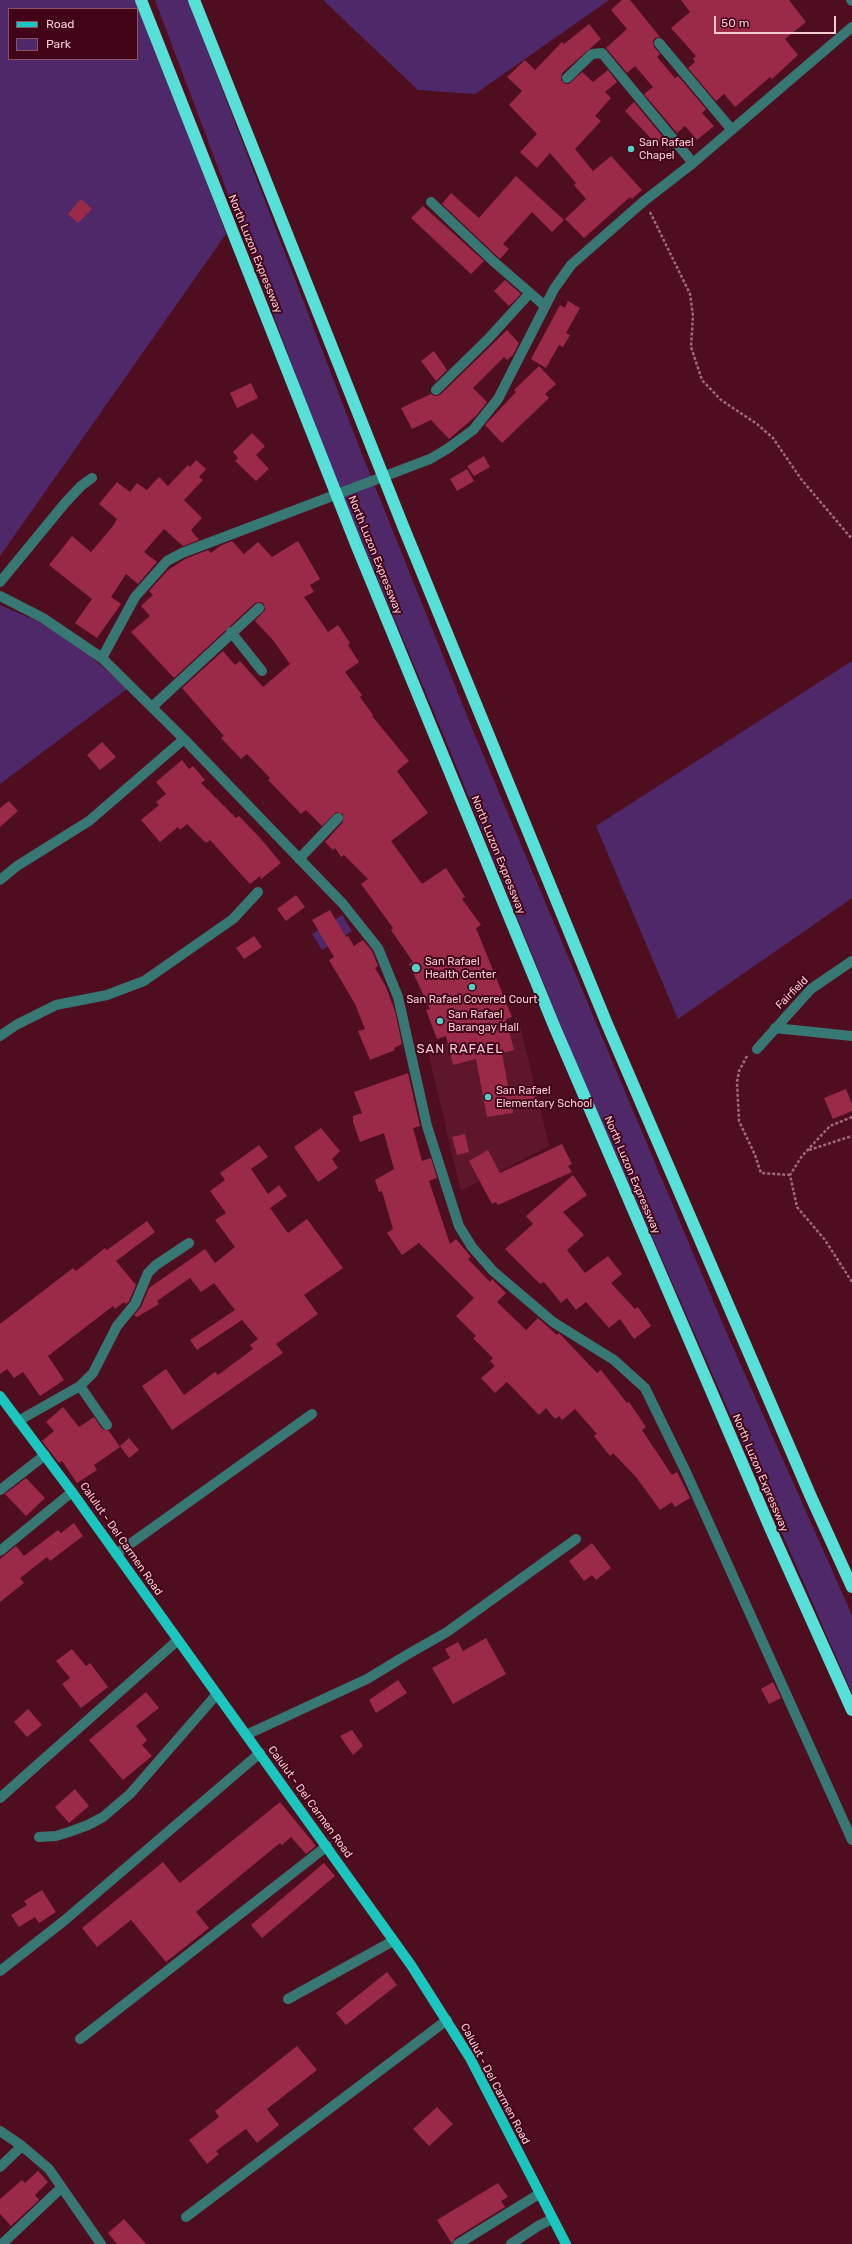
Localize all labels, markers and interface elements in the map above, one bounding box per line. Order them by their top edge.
legend [8,8,138,60]
scale bar [716,8,838,34]
text: 50 m [721,16,749,30]
text: Road [46,17,74,31]
text: Park [46,37,71,51]
place label: San Rafael Chapel [639,136,694,162]
marker: San Rafael Chapel [626,144,636,154]
street label: North Luzon Expressway [225,193,285,315]
street label: North Luzon Expressway [345,494,405,616]
street label: North Luzon Expressway [468,794,528,916]
place label: San Rafael Health Center [425,955,496,981]
marker: San Rafael Health Center [410,962,422,974]
street label: Fairfield [773,974,811,1012]
marker: San Rafael Covered Court [467,982,477,992]
place label: San Rafael Covered Court [407,993,537,1007]
place label: San Rafael Barangay Hall [448,1008,519,1034]
marker: San Rafael Barangay Hall [435,1016,445,1026]
district label: SAN RAFAEL [416,1041,504,1057]
place label: San Rafael Elementary School [496,1084,592,1110]
marker: San Rafael Elementary School [483,1092,493,1102]
street label: North Luzon Expressway [601,1114,663,1236]
street label: North Luzon Expressway [729,1412,791,1534]
street label: Calulut - Del Carmen Road [77,1480,165,1598]
street label: Calulut - Del Carmen Road [265,1743,355,1861]
street label: Calulut - Del Carmen Road [457,2021,533,2147]

